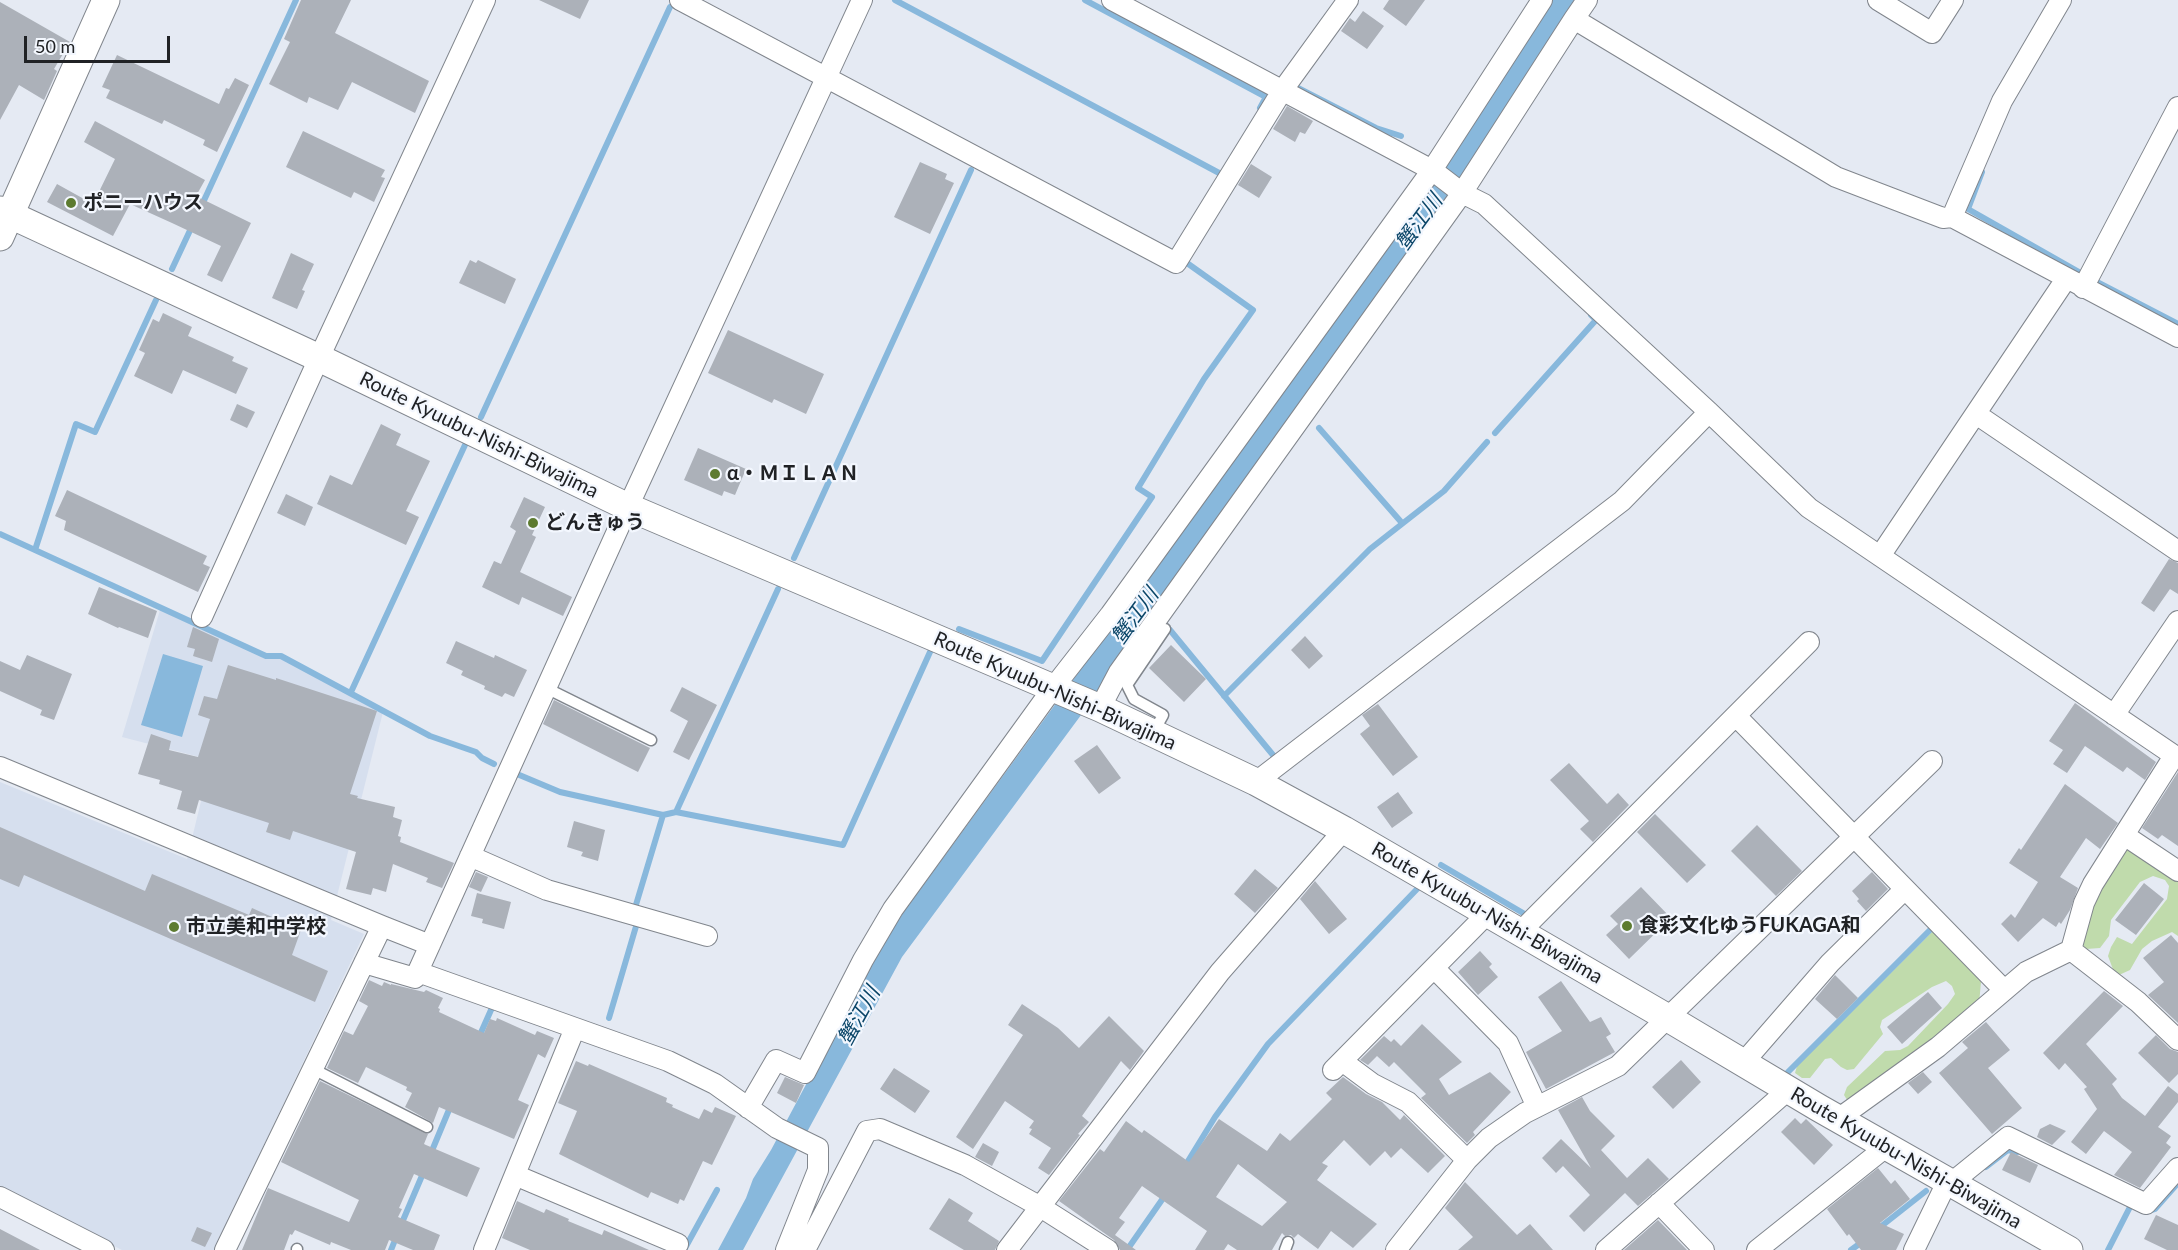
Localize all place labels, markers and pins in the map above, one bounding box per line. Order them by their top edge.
place label: ポニーハウス [83,191,203,215]
marker: ポニーハウス [64,196,78,210]
place label: α・ＭＩＬＡＮ [727,462,859,486]
marker: α・ＭＩＬＡＮ [708,467,722,481]
place label: どんきゅう [545,511,645,535]
marker: どんきゅう [526,516,540,530]
place label: 食彩文化ゆうFUKAGA和 [1639,914,1861,938]
place label: 市立美和中学校 [186,915,326,939]
marker: 食彩文化ゆうFUKAGA和 [1620,919,1634,933]
marker: 市立美和中学校 [167,920,181,934]

